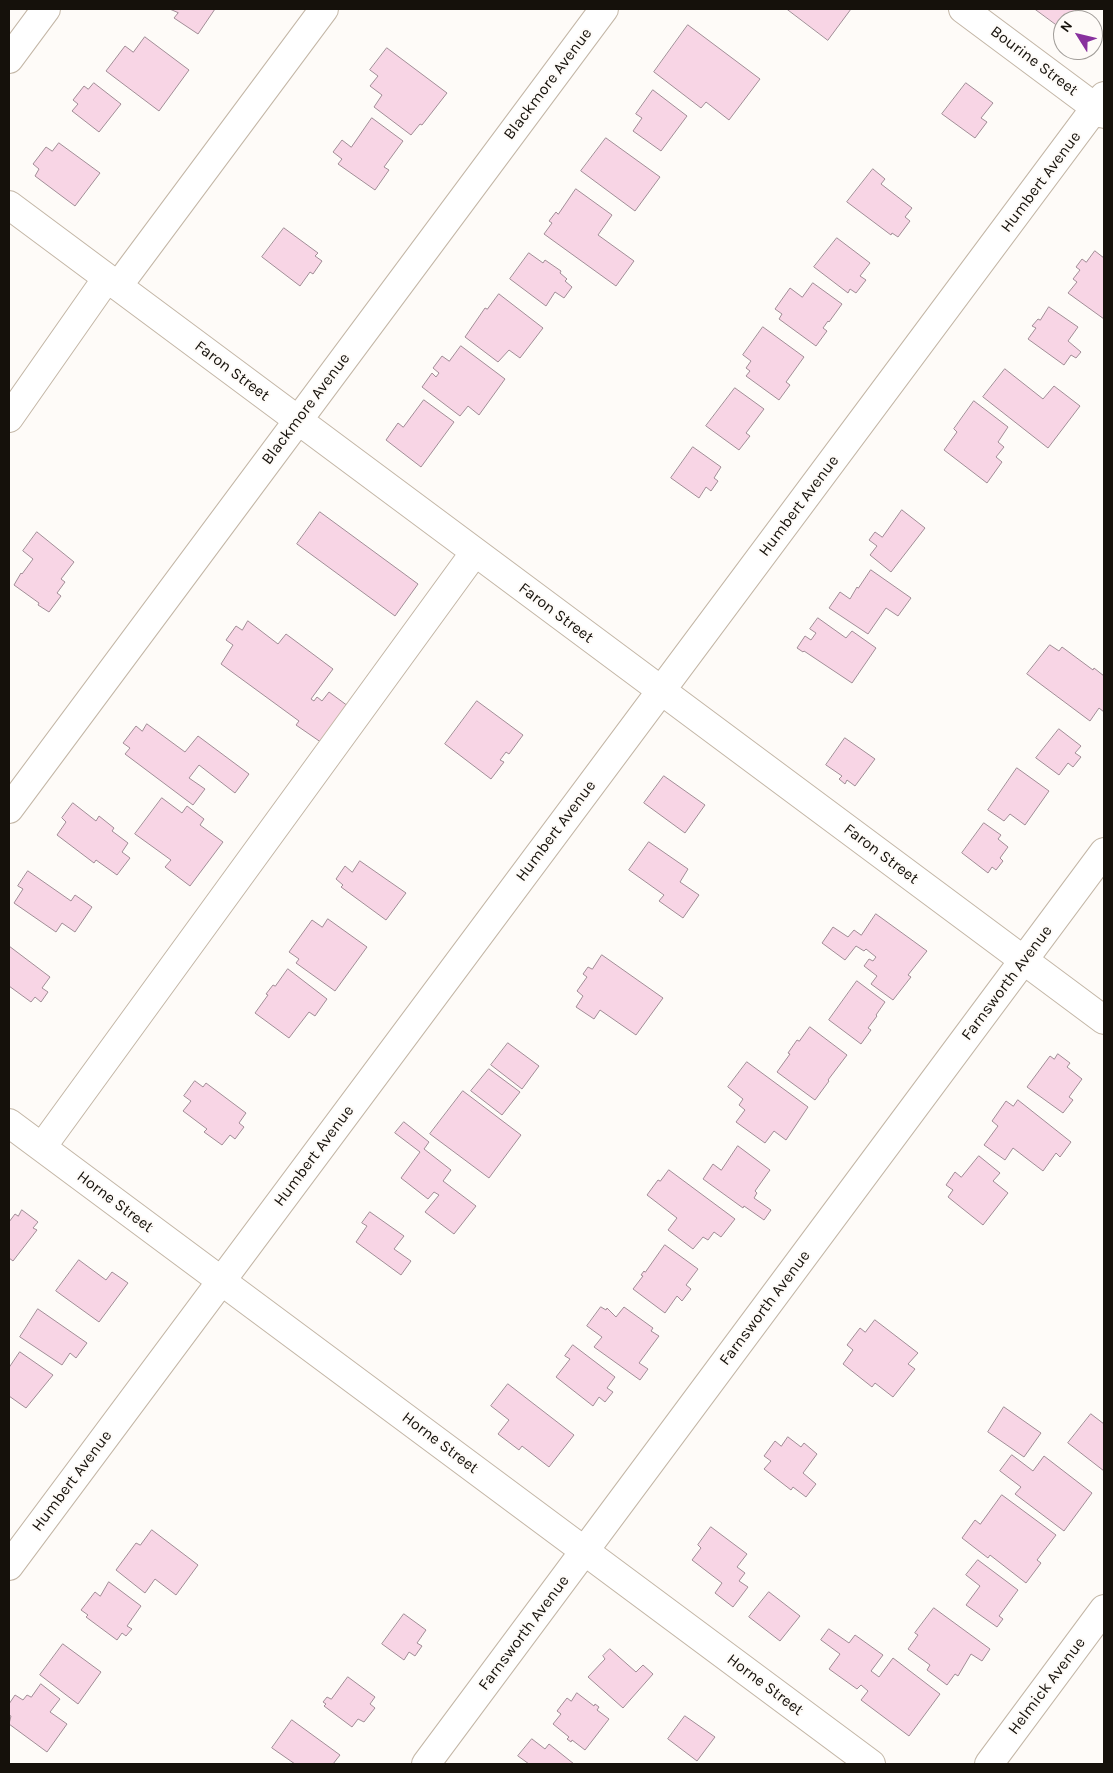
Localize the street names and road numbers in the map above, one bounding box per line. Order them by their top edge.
street label: Bourine Street [986,22,1082,100]
street label: Blackmore Avenue [500,24,596,144]
street label: Humbert Avenue [997,128,1085,236]
street label: Faron Street [191,337,273,405]
street label: Blackmore Avenue [258,349,354,469]
street label: Humbert Avenue [755,452,843,560]
street label: Faron Street [515,579,597,647]
street label: Humbert Avenue [512,777,600,885]
street label: Faron Street [840,820,922,888]
street label: Farnsworth Avenue [958,922,1056,1044]
street label: Humbert Avenue [270,1102,358,1210]
street label: Horne Street [73,1167,157,1237]
street label: Farnsworth Avenue [716,1247,814,1369]
street label: Horne Street [398,1408,482,1478]
street label: Humbert Avenue [28,1427,116,1535]
street label: Farnsworth Avenue [475,1572,573,1694]
street label: Helmick Avenue [1004,1634,1090,1738]
street label: Horne Street [723,1650,807,1720]

